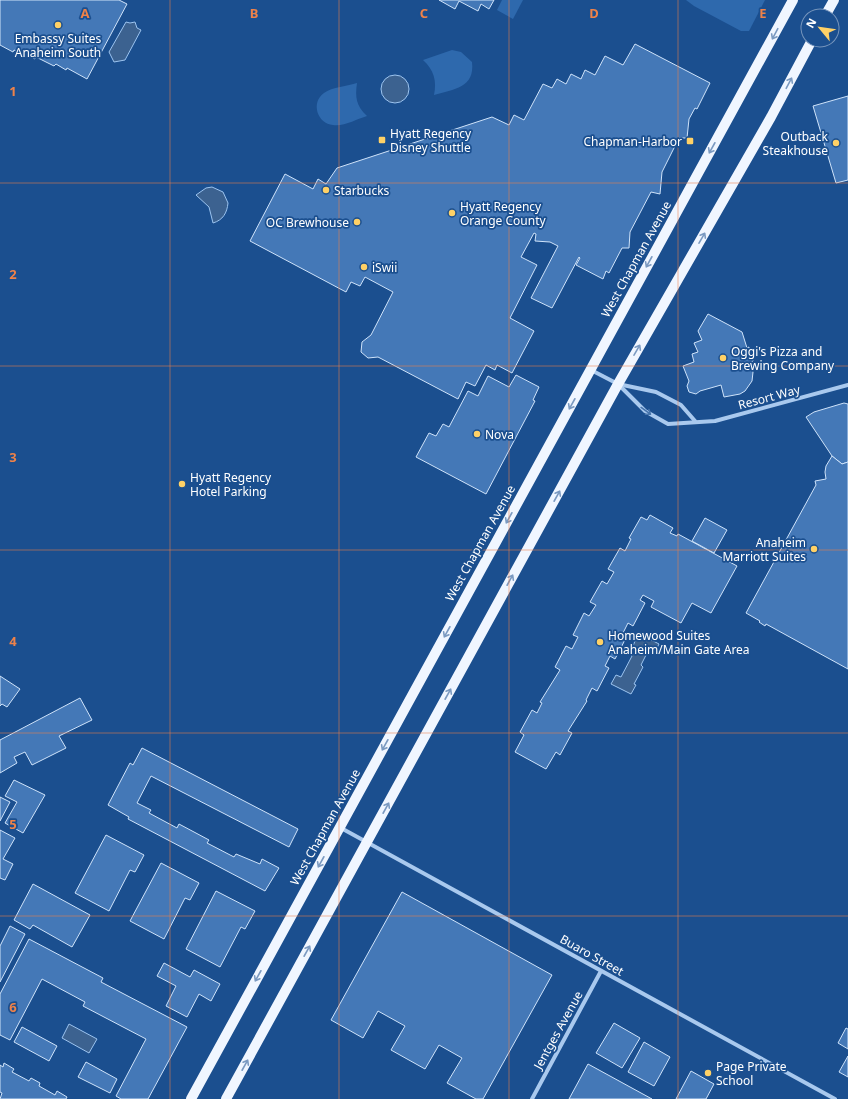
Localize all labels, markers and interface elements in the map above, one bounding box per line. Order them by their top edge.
text: A [81,4,90,22]
text: B [250,4,258,22]
text: C [420,4,428,22]
text: D [589,4,599,22]
text: E [759,4,767,22]
north arrow [800,8,840,48]
text: N [802,15,820,30]
marker: Embassy Suites Anaheim South [53,20,63,30]
one-way arrow [770,28,778,40]
place label: Embassy Suites Anaheim South [15,30,102,61]
one-way arrow [786,77,794,89]
text: 1 [9,82,17,100]
place label: Hyatt Regency Disney Shuttle [390,125,472,156]
place label: Outback Steakhouse [763,128,829,159]
place label: Chapman-Harbor [583,133,682,150]
marker: Hyatt Regency Disney Shuttle [377,135,387,145]
marker: Chapman-Harbor [685,136,695,146]
marker: Outback Steakhouse [831,138,841,148]
one-way arrow [708,142,715,154]
place label: Starbucks [334,182,390,199]
marker: Starbucks [321,185,331,195]
place label: Hyatt Regency Orange County [460,198,547,229]
street label: West Chapman Avenue [597,198,675,320]
marker: Hyatt Regency Orange County [447,208,457,218]
place label: OC Brewhouse [266,214,349,231]
marker: OC Brewhouse [352,217,362,227]
one-way arrow [698,232,706,244]
one-way arrow [645,256,652,268]
place label: iSwii [372,259,397,276]
marker: iSwii [359,262,369,272]
text: 2 [9,265,17,283]
place label: Oggi's Pizza and Brewing Company [731,343,835,374]
one-way arrow [634,344,642,356]
marker: Oggi's Pizza and Brewing Company [718,353,728,363]
street label: Resort Way [736,380,803,413]
one-way arrow [567,398,575,410]
one-way arrow [641,407,652,415]
place label: Nova [485,426,514,443]
marker: Nova [472,429,482,439]
text: 3 [9,448,17,466]
place label: Hyatt Regency Hotel Parking [190,469,272,500]
marker: Hyatt Regency Hotel Parking [177,479,187,489]
street label: West Chapman Avenue [441,482,519,604]
one-way arrow [553,490,561,502]
one-way arrow [505,512,512,524]
place label: Anaheim Marriott Suites [722,534,806,565]
marker: Anaheim Marriott Suites [809,544,819,554]
one-way arrow [507,574,515,586]
one-way arrow [442,626,450,638]
place label: Homewood Suites Anaheim/Main Gate Area [608,627,750,658]
text: 4 [9,632,17,650]
marker: Homewood Suites Anaheim/Main Gate Area [595,637,605,647]
one-way arrow [445,688,452,700]
one-way arrow [381,739,388,751]
street label: West Chapman Avenue [286,766,364,888]
one-way arrow [382,802,390,814]
text: 5 [9,815,17,833]
one-way arrow [317,856,325,868]
street label: Buaro Street [557,930,628,980]
one-way arrow [304,945,312,957]
one-way arrow [254,969,262,981]
street label: Jentges Avenue [529,988,587,1073]
text: 6 [9,998,17,1016]
place label: Page Private School [716,1058,787,1089]
one-way arrow [241,1059,249,1071]
marker: Page Private School [703,1068,713,1078]

